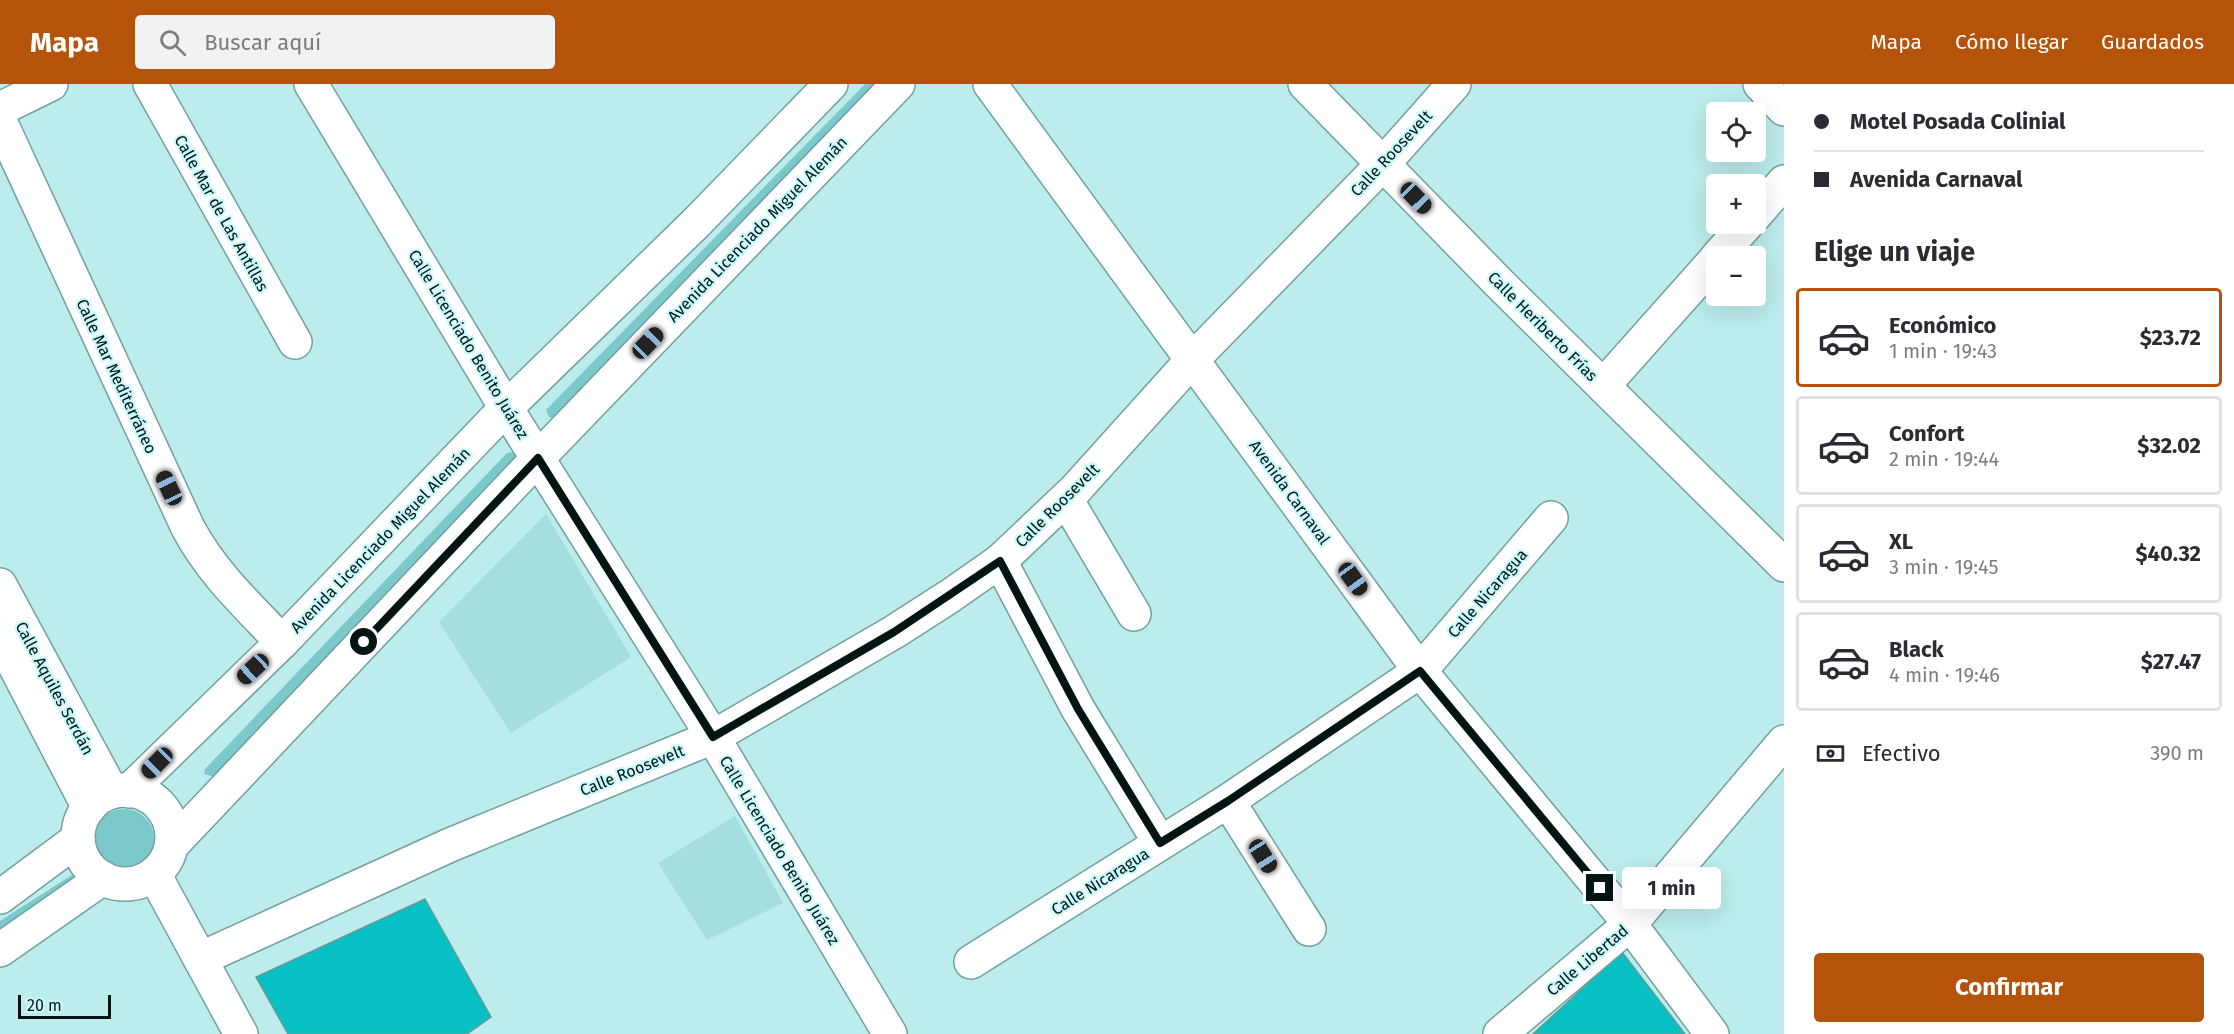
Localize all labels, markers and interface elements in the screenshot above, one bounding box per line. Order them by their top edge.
search box [135,15,555,69]
text: Mapa [30,26,99,59]
icon: search [156,26,189,59]
text: Buscar aquí [204,29,321,56]
text: Mapa [1870,29,1922,55]
text: Cómo llegar [1955,29,2068,55]
text: Guardados [2101,29,2204,55]
map controls [1706,102,1766,306]
button: locate [1706,102,1766,162]
street label: Calle Roosevelt [1347,106,1436,200]
text: Motel Posada Colinial [1850,108,2066,135]
street label: Calle Mar de Las Antillas [171,132,273,295]
street label: Avenida Licenciado Miguel Alemán [664,133,851,326]
text: Avenida Carnaval [1850,166,2023,193]
button: + [1706,174,1766,234]
car [1397,179,1435,217]
text: Elige un viaje [1814,236,1975,268]
street label: Calle Licenciado Benito Juárez [405,246,533,442]
button: − [1706,246,1766,306]
street label: Calle Heriberto Frías [1484,268,1601,385]
street label: Calle Mar Mediterráneo [72,296,161,457]
icon: car [1817,311,1871,365]
text: Económico [1889,312,1996,339]
car [629,324,667,362]
text: $23.72 [2140,324,2201,351]
text: 1 min · 19:43 [1889,339,1997,363]
icon: car [1817,419,1871,473]
text: Confort [1889,420,1965,447]
text: $32.02 [2137,432,2201,459]
street label: Avenida Carnaval [1245,436,1334,548]
street label: Avenida Licenciado Miguel Alemán [287,444,474,637]
text: 2 min · 19:44 [1889,447,1999,471]
street label: Calle Roosevelt [1011,459,1103,551]
car [153,468,185,508]
icon: car [1817,527,1871,581]
text: XL [1889,528,1913,555]
text: $40.32 [2135,540,2201,567]
street label: Calle Nicaragua [1444,545,1531,642]
text: 3 min · 19:45 [1889,555,1999,579]
car [1335,559,1371,599]
street label: Calle Aquiles Serdán [11,618,98,758]
route start [350,628,377,655]
icon: car [1817,635,1871,689]
text: Black [1889,636,1944,663]
text: $27.47 [2141,648,2201,675]
car [234,650,272,688]
text: 4 min · 19:46 [1889,663,2000,687]
icon: cash [1814,737,1847,770]
text: Efectivo [1862,740,1941,767]
street label: Calle Roosevelt [577,741,687,800]
text: 390 m [2150,741,2204,765]
car [138,744,176,782]
street label: Calle Licenciado Benito Juárez [716,752,844,948]
car [1246,836,1280,876]
street label: Calle Nicaragua [1048,844,1153,919]
callout: 1 min [1621,867,1720,909]
route end [1586,874,1613,901]
text: 1 min [1647,876,1696,900]
street label: Calle Libertad [1543,921,1632,1000]
button: Confirmar [1814,953,2204,1022]
scale bar [18,992,111,1020]
text: 20 m [27,996,62,1015]

